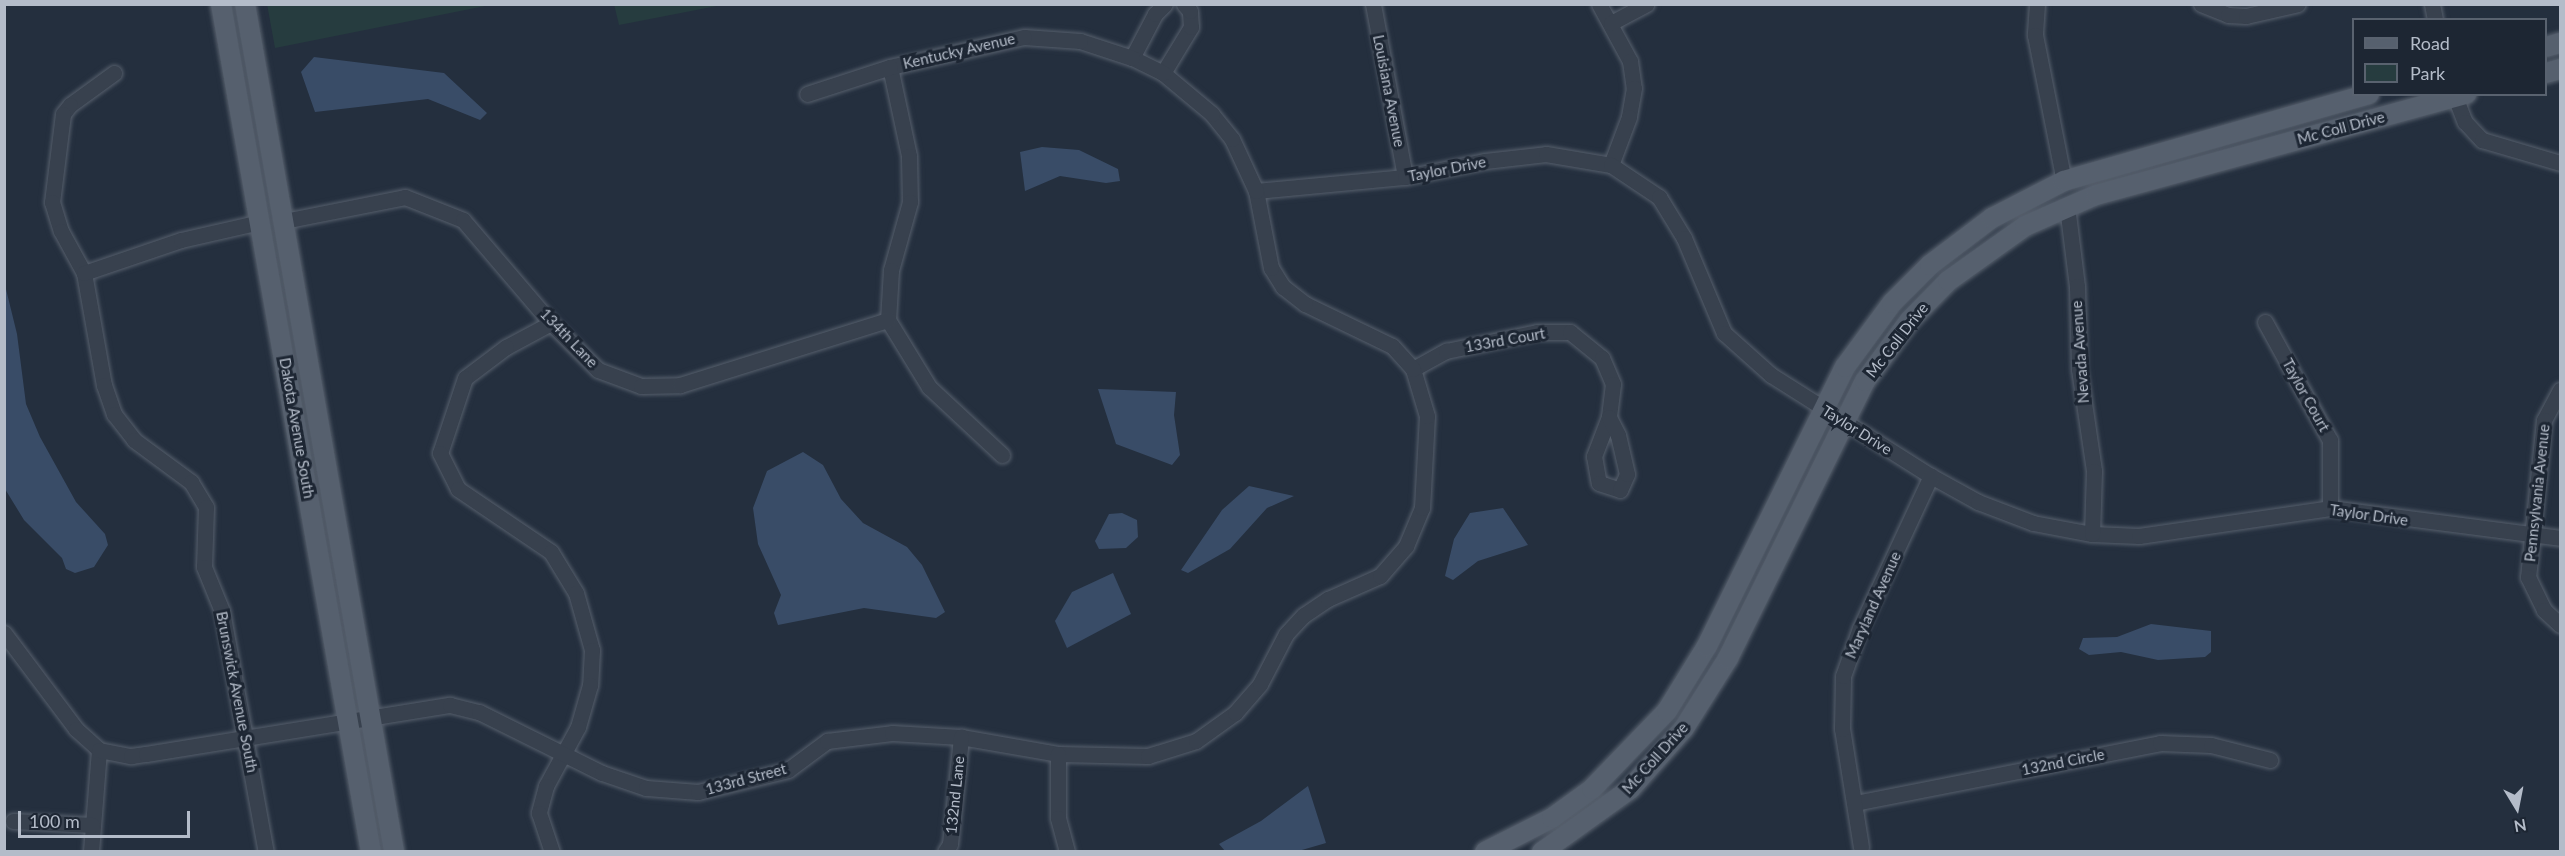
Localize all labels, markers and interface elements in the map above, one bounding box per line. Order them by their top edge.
legend [2352,18,2547,96]
street label: Kentucky Avenue [901,29,1017,73]
text: Road [2410,32,2450,54]
street label: Louisiana Avenue [1369,33,1409,149]
text: Park [2410,62,2445,84]
street label: Mc Coll Drive [2295,108,2387,148]
street label: Taylor Drive [1406,153,1488,185]
street label: Mc Coll Drive [1862,299,1932,381]
street label: Nevada Avenue [2067,300,2093,404]
street label: 134th Lane [536,305,602,371]
street label: 133rd Court [1464,324,1546,356]
street label: Taylor Court [2278,355,2334,435]
street label: Dakota Avenue South [276,356,318,500]
street label: Taylor Drive [1819,401,1895,459]
street label: Pennsylvania Avenue [2521,423,2553,563]
street label: Taylor Drive [2329,501,2409,529]
street label: Maryland Avenue [1841,549,1905,661]
street label: Brunswick Avenue South [212,610,262,774]
street label: Mc Coll Drive [1618,719,1692,797]
street label: 132nd Circle [2020,745,2106,779]
street label: 132nd Lane [942,755,968,835]
street label: 133rd Street [704,760,788,798]
north arrow [2487,778,2547,838]
scale bar [21,799,194,837]
text: 100 m [29,810,80,832]
text: N [2513,816,2528,837]

